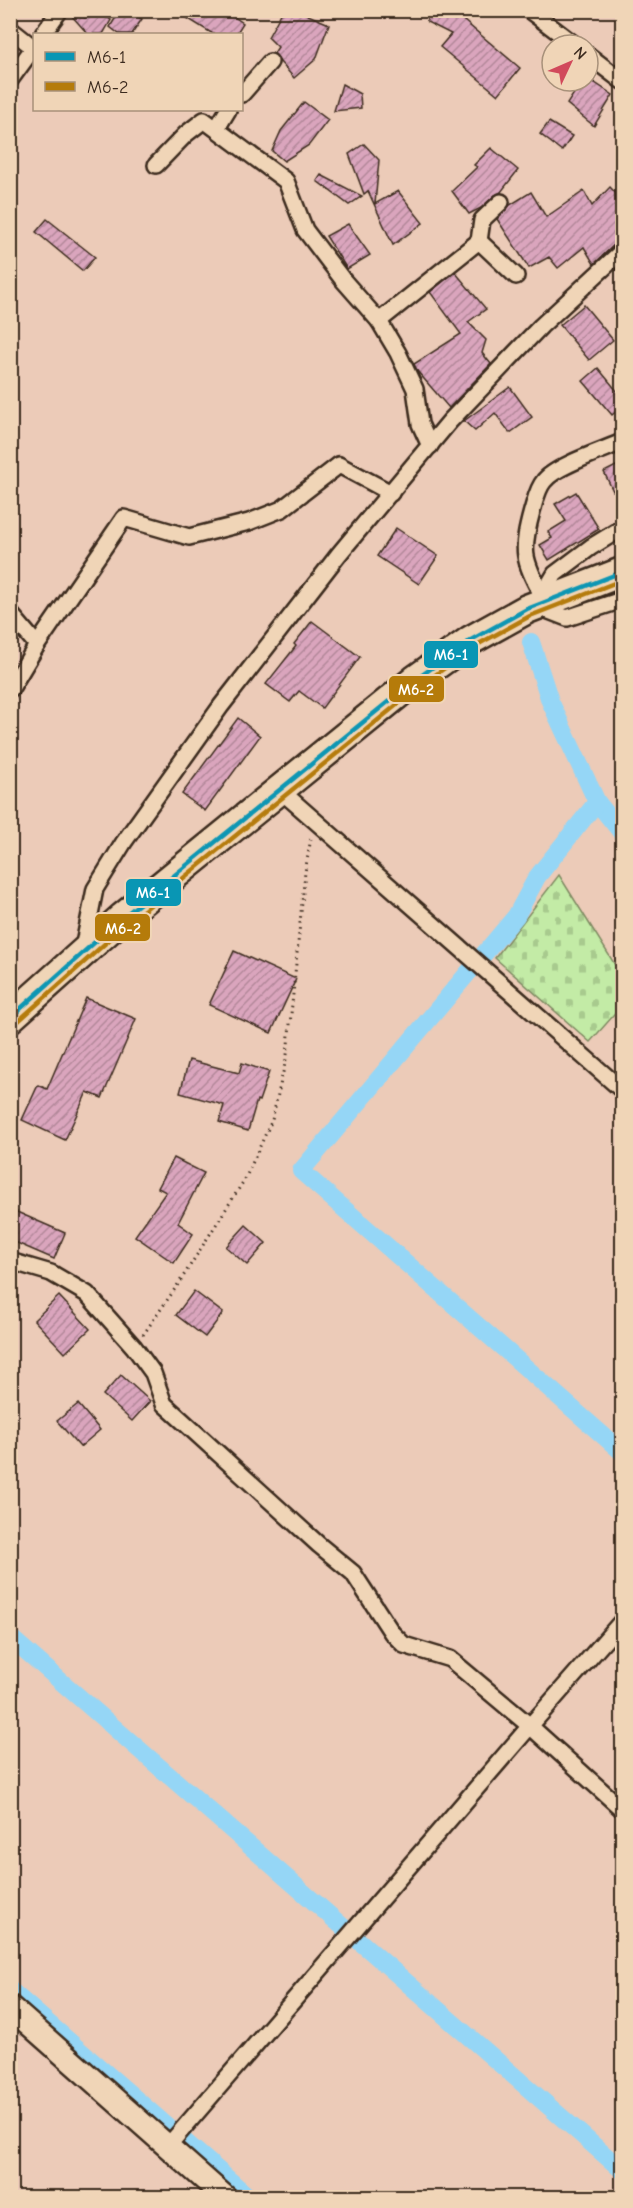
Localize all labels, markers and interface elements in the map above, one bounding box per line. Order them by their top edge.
legend [33,33,243,111]
north arrow [540,33,600,93]
text: N [570,43,590,63]
text: M6-1 [87,47,126,68]
text: M6-2 [87,77,129,98]
line badge: M6-1 [423,640,479,669]
text: M6-1 [434,646,468,664]
line badge: M6-2 [388,675,445,703]
text: M6-2 [398,681,434,699]
line badge: M6-1 [125,878,182,907]
text: M6-1 [136,884,170,902]
line badge: M6-2 [94,913,151,942]
text: M6-2 [105,920,141,938]

